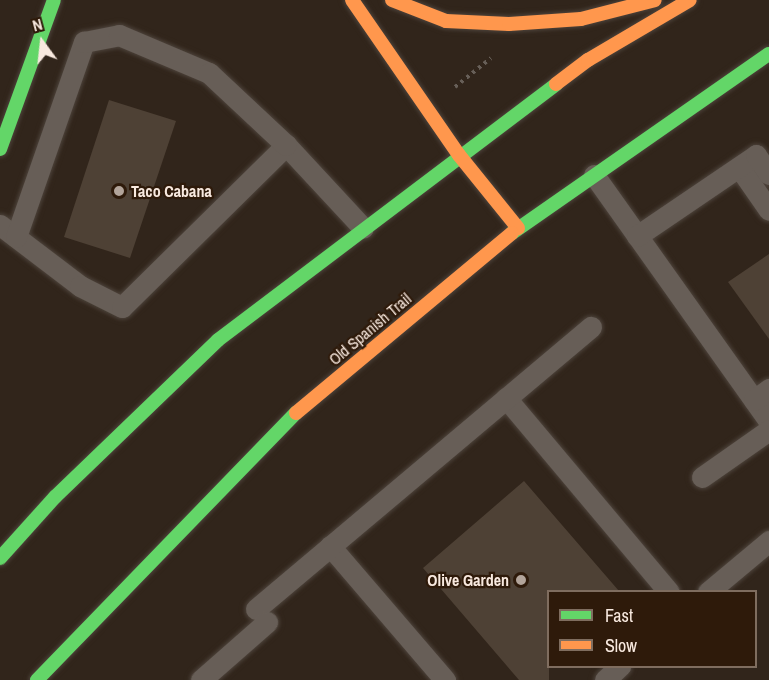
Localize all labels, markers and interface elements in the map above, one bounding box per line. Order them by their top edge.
north arrow [12,12,72,72]
text: N [30,13,45,36]
place label: Taco Cabana [131,181,212,201]
marker: Taco Cabana [112,184,126,198]
street label: Old Spanish Trail [325,289,415,369]
place label: Olive Garden [427,570,509,590]
marker: Olive Garden [514,573,528,587]
legend [547,590,757,668]
text: Fast [605,603,633,628]
text: Slow [605,633,637,658]

